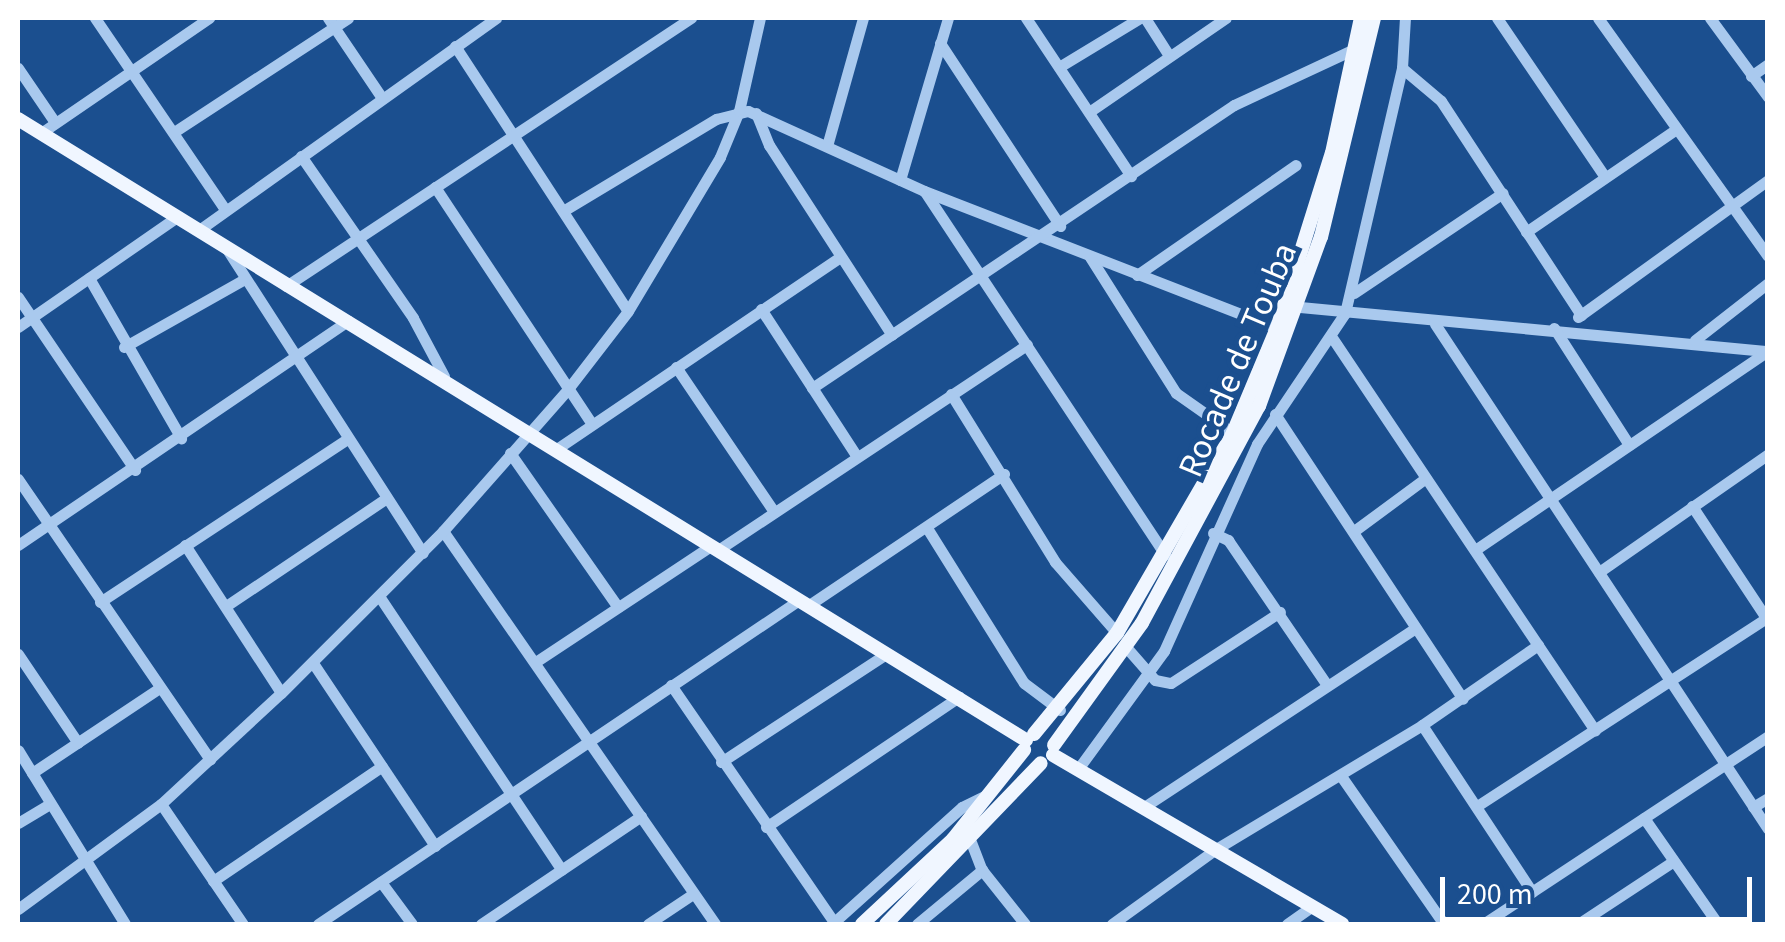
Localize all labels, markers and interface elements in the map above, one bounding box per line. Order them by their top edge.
street label: Rocade de Touba [1170,237,1306,483]
scale bar [1445,857,1758,919]
text: 200 m [1457,873,1533,916]

